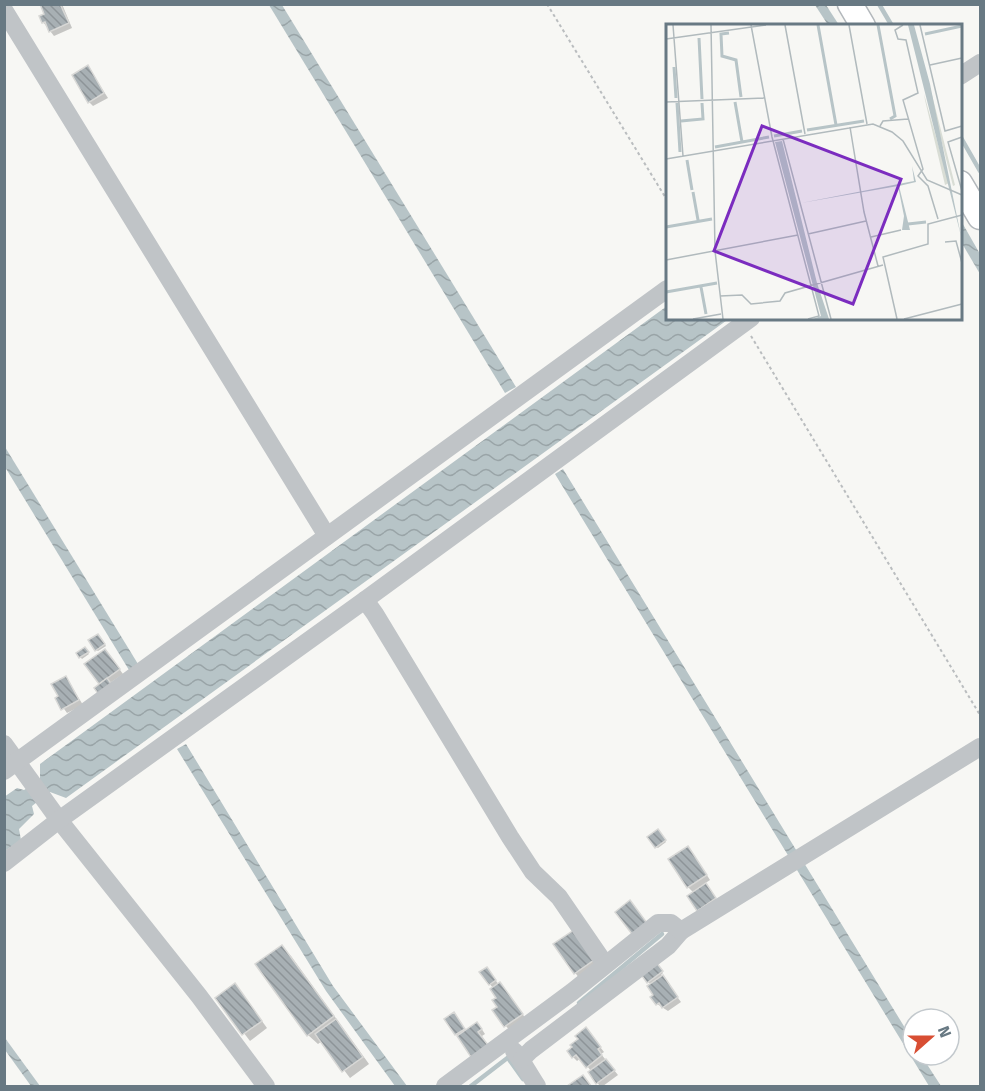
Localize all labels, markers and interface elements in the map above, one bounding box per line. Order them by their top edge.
inset map [666,24,961,320]
north arrow [901,1007,961,1067]
text: N [934,1023,955,1040]

